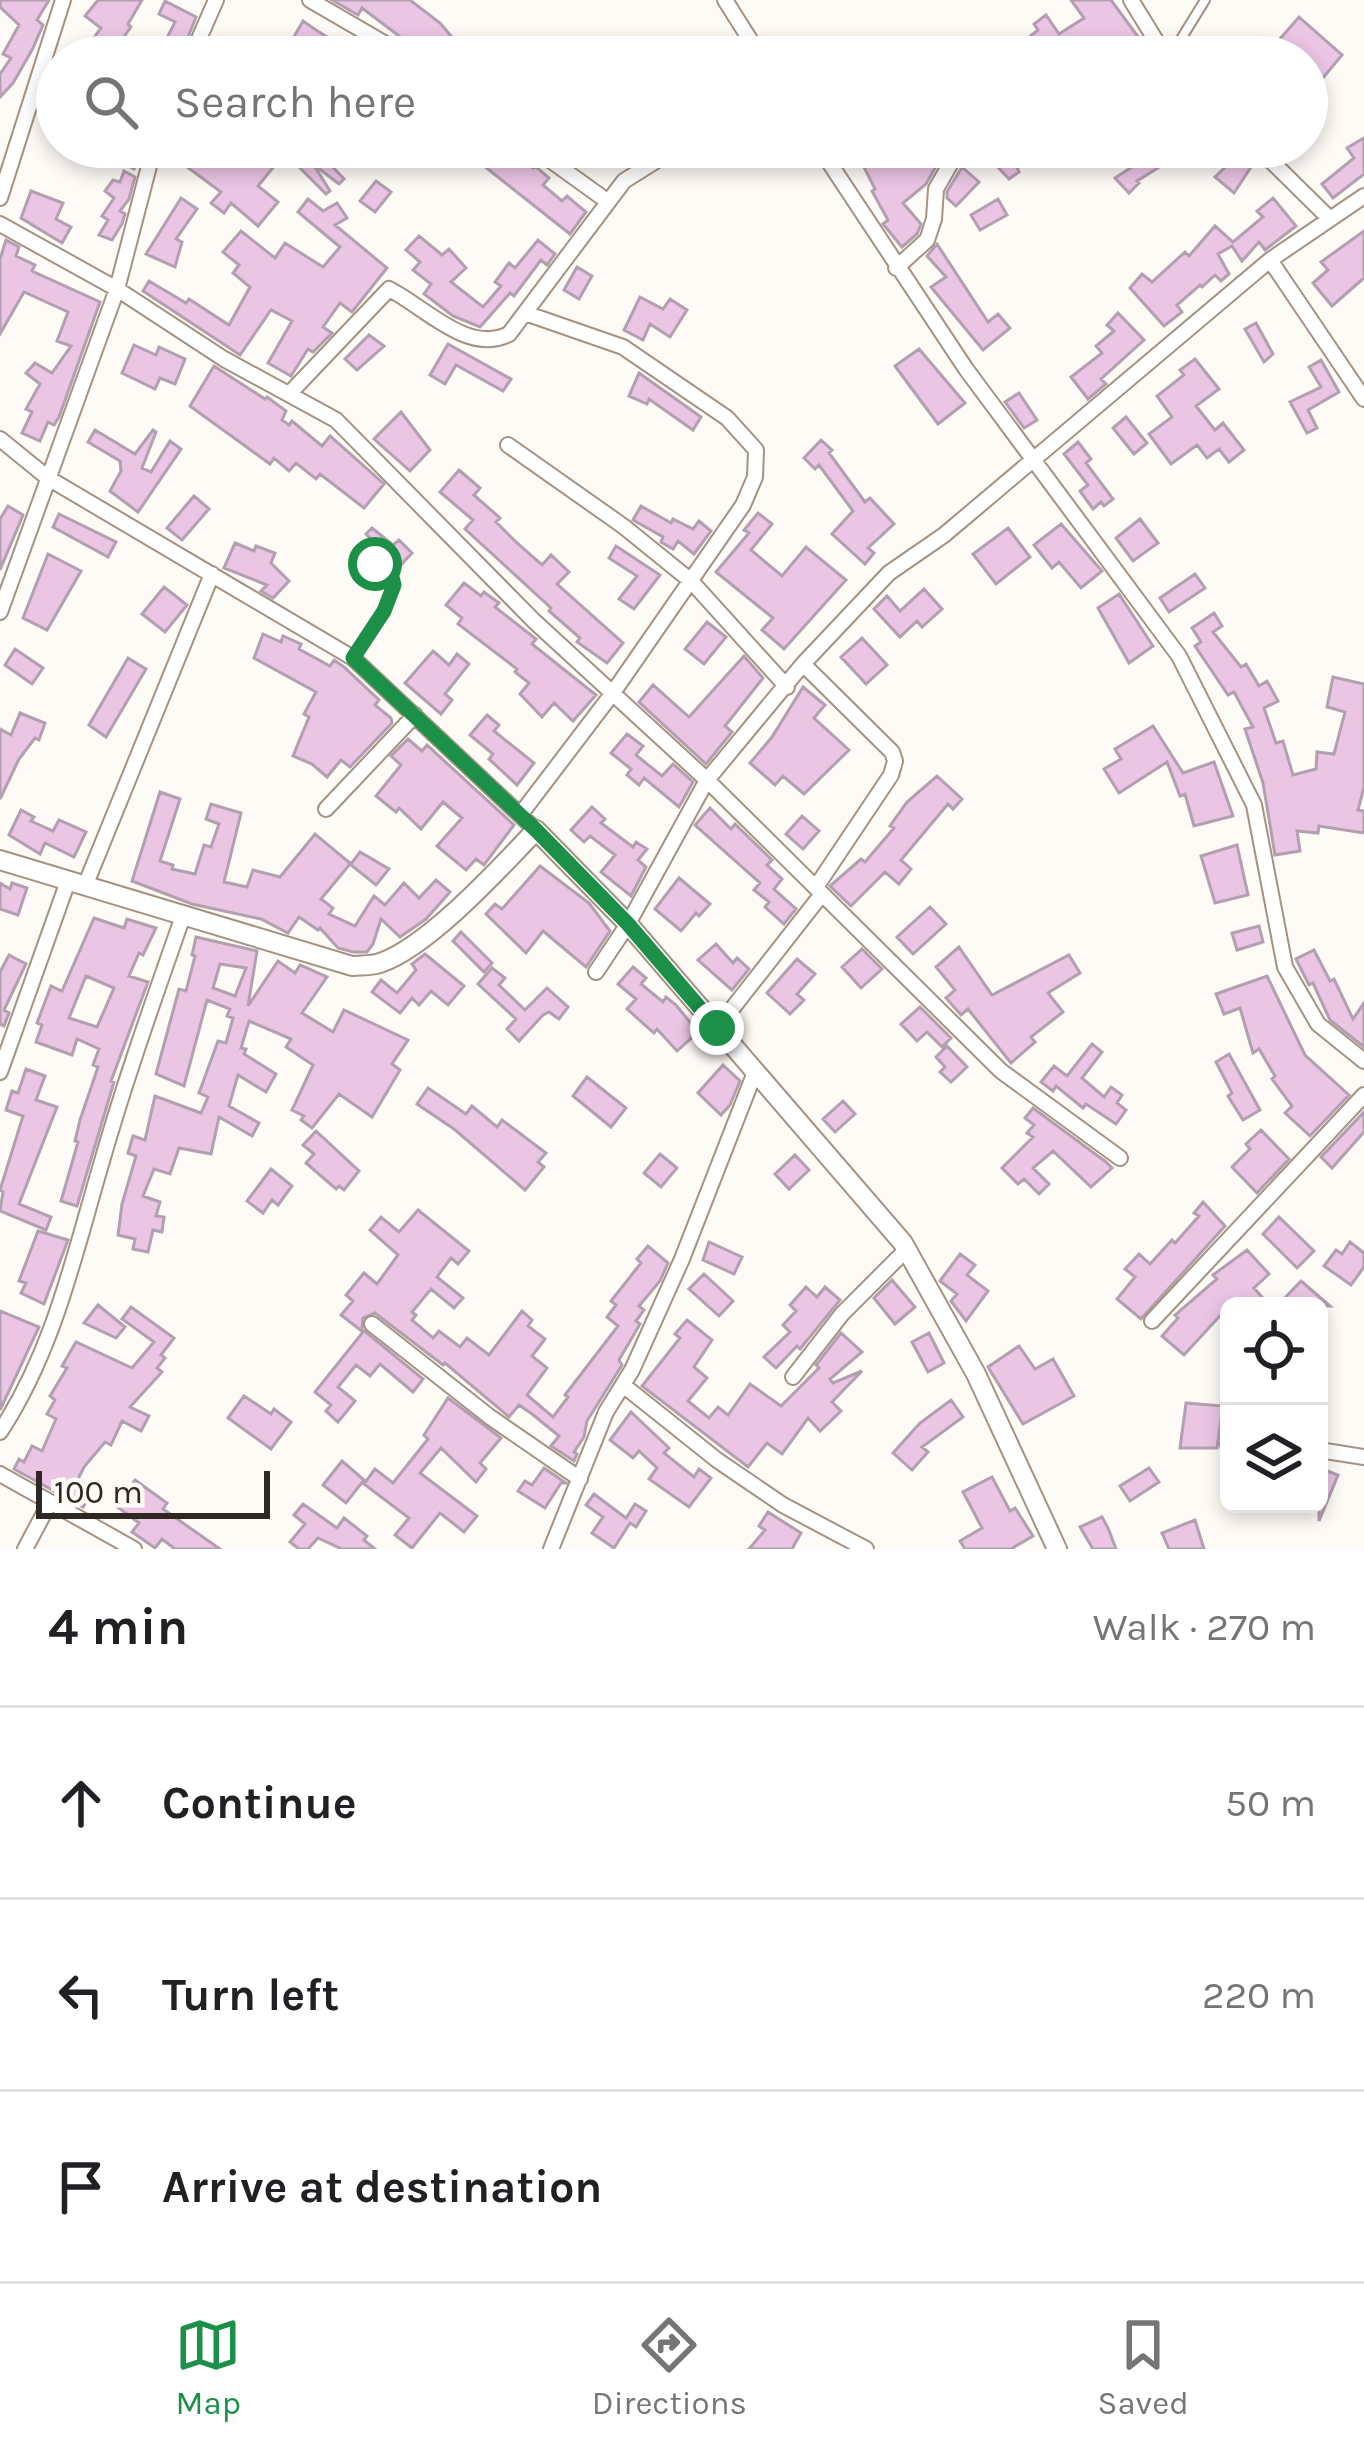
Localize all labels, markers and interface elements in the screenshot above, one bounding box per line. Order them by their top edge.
search box [36,36,1328,168]
icon: search [78,69,144,135]
text: Search here [174,76,416,128]
route start [348,537,402,591]
route end [690,1001,744,1055]
map controls [1220,1297,1328,1513]
button: locate [1220,1297,1328,1405]
button: layers [1220,1405,1328,1513]
scale bar [36,1465,270,1518]
text: 100 m [54,1473,143,1511]
text: 4 min [48,1597,188,1657]
text: Walk · 270 m [1093,1604,1316,1650]
icon: ahead [48,1770,114,1836]
text: Continue [162,1777,357,1829]
text: 50 m [1225,1780,1316,1826]
icon: left [48,1962,114,2028]
text: Turn left [162,1969,339,2021]
text: 220 m [1202,1972,1316,2018]
icon: arrive [48,2154,114,2220]
text: Arrive at destination [162,2161,602,2213]
tab: Map [175,2312,241,2422]
tab: Directions [592,2312,747,2422]
tab: Saved [1098,2312,1189,2422]

